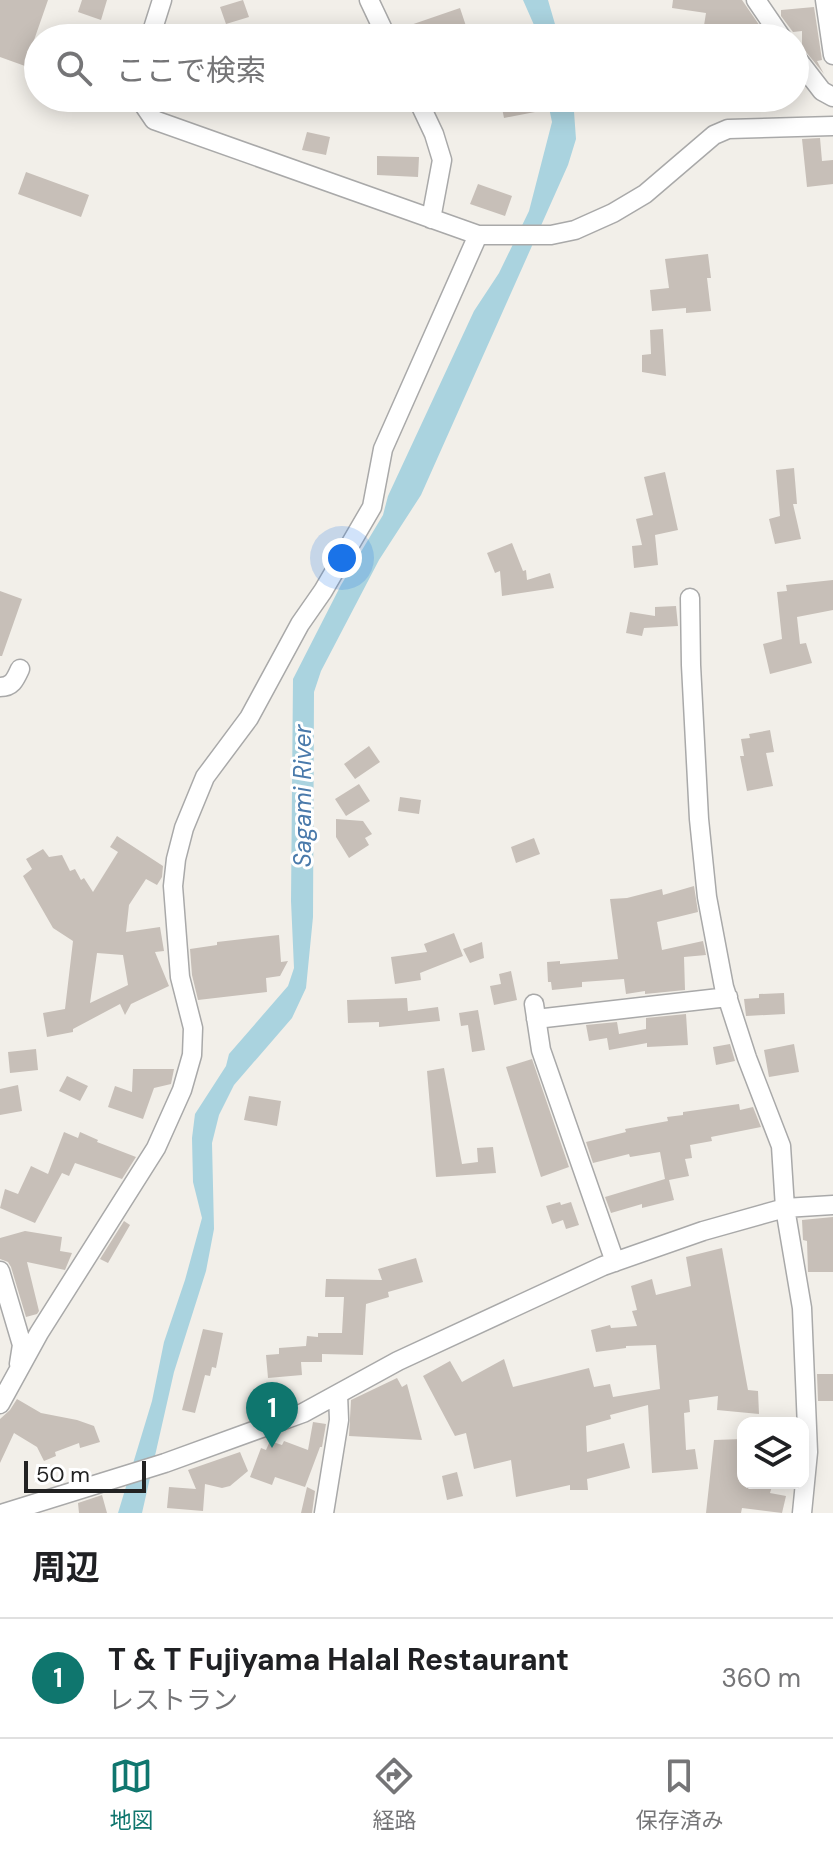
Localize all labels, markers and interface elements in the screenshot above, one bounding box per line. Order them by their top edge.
search box [24,24,809,112]
icon: search [52,46,96,90]
text: ここで検索 [116,51,266,90]
your location [322,538,362,578]
water label: Sagami River [287,724,318,867]
pin: 1 [246,1382,298,1448]
map controls [737,1417,809,1489]
button: layers [737,1417,809,1489]
scale bar [24,1457,146,1493]
text: 50 m [36,1460,90,1489]
text: 周辺 [32,1545,100,1590]
text: T & T Fujiyama Halal Restaurant [108,1640,569,1679]
text: 1 [53,1661,63,1695]
text: 360 m [721,1661,801,1695]
text: レストラン [108,1683,238,1717]
tab: 地図 [109,1754,154,1835]
tab: 経路 [372,1754,417,1835]
tab: 保存済み [635,1754,724,1835]

